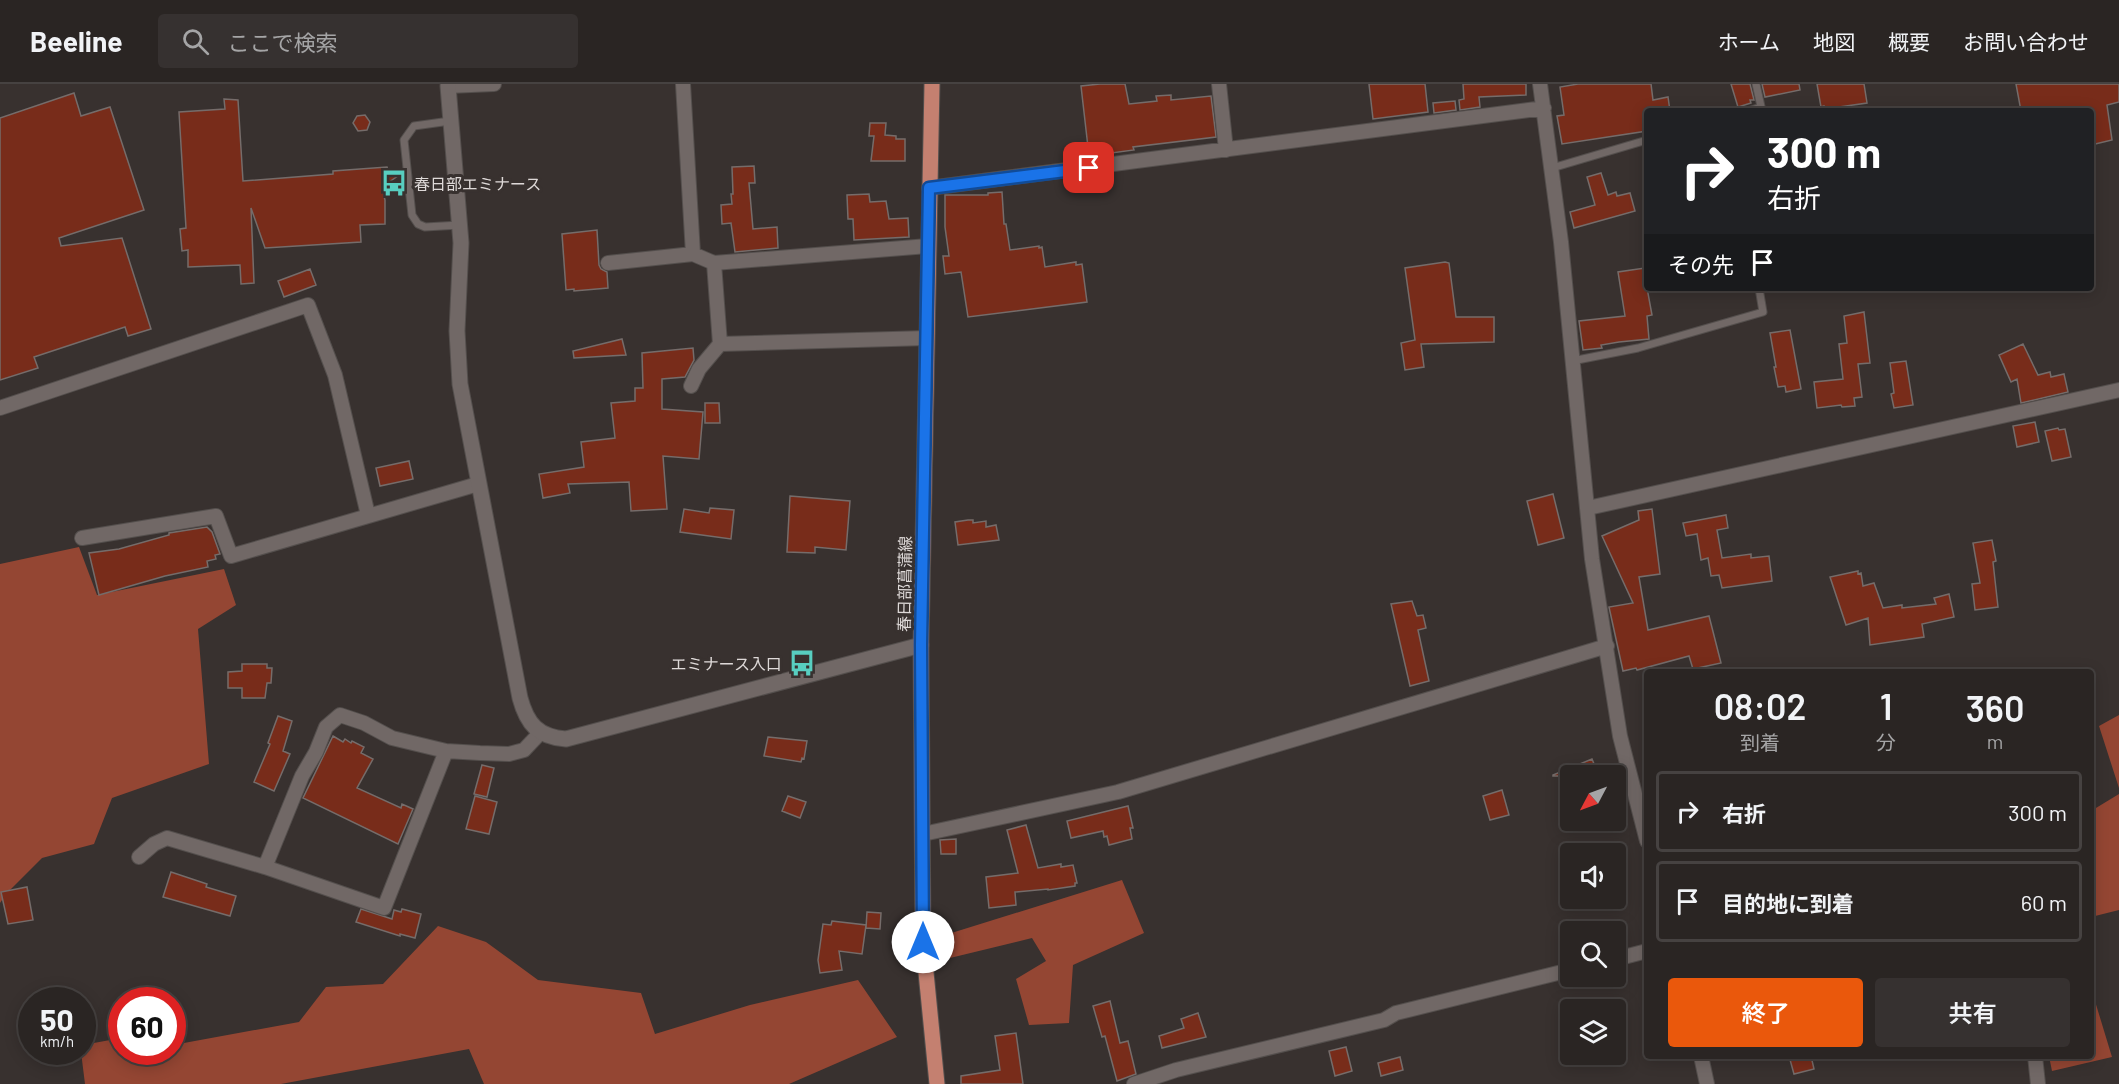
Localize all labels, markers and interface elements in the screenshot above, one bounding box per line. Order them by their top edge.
search box [158,14,578,68]
text: Beeline [30,24,122,58]
icon: search [179,25,212,58]
text: ここで検索 [227,29,337,55]
text: ホーム [1718,29,1780,54]
text: 地図 [1813,29,1855,54]
text: 概要 [1888,29,1930,54]
text: お問い合わせ [1963,29,2089,54]
text: 300 m [1767,126,1881,176]
icon: right [1668,132,1746,210]
pin [1063,142,1114,193]
icon: arrive [1072,151,1105,184]
bus stop icon: 春日部エミナース [379,168,409,198]
place label: 春日部エミナース [414,174,541,193]
text: 右折 [1767,181,1821,213]
icon: arrive [1746,246,1779,279]
text: その先 [1668,251,1734,277]
street label: 春日部菖蒲線 [894,536,914,632]
bus stop icon: エミナース入口 [787,648,817,678]
place label: エミナース入口 [671,654,782,673]
text: 08:02 [1714,684,1806,727]
text: 1 [1880,684,1892,727]
text: 360 [1966,686,2024,729]
text: m [1987,729,2003,753]
text: 到着 [1740,730,1780,754]
text: 分 [1876,730,1896,754]
north arrow [1560,765,1626,831]
map controls [1560,765,1626,1065]
icon: right [1671,795,1704,828]
text: 300 m [2008,799,2067,825]
text: 右折 [1722,800,1766,826]
button: sound [1560,843,1626,909]
icon: arrive [1671,885,1704,918]
text: 60 m [2021,889,2067,915]
text: 目的地に到着 [1722,890,1854,916]
position arrow [891,910,955,974]
button: search [1560,921,1626,987]
button: 終了 [1668,978,1863,1047]
button: 共有 [1875,978,2070,1047]
speed limit sign: 60 [108,987,186,1065]
button: layers [1560,999,1626,1065]
text: 50 [40,1001,74,1037]
text: km/h [40,1032,74,1050]

